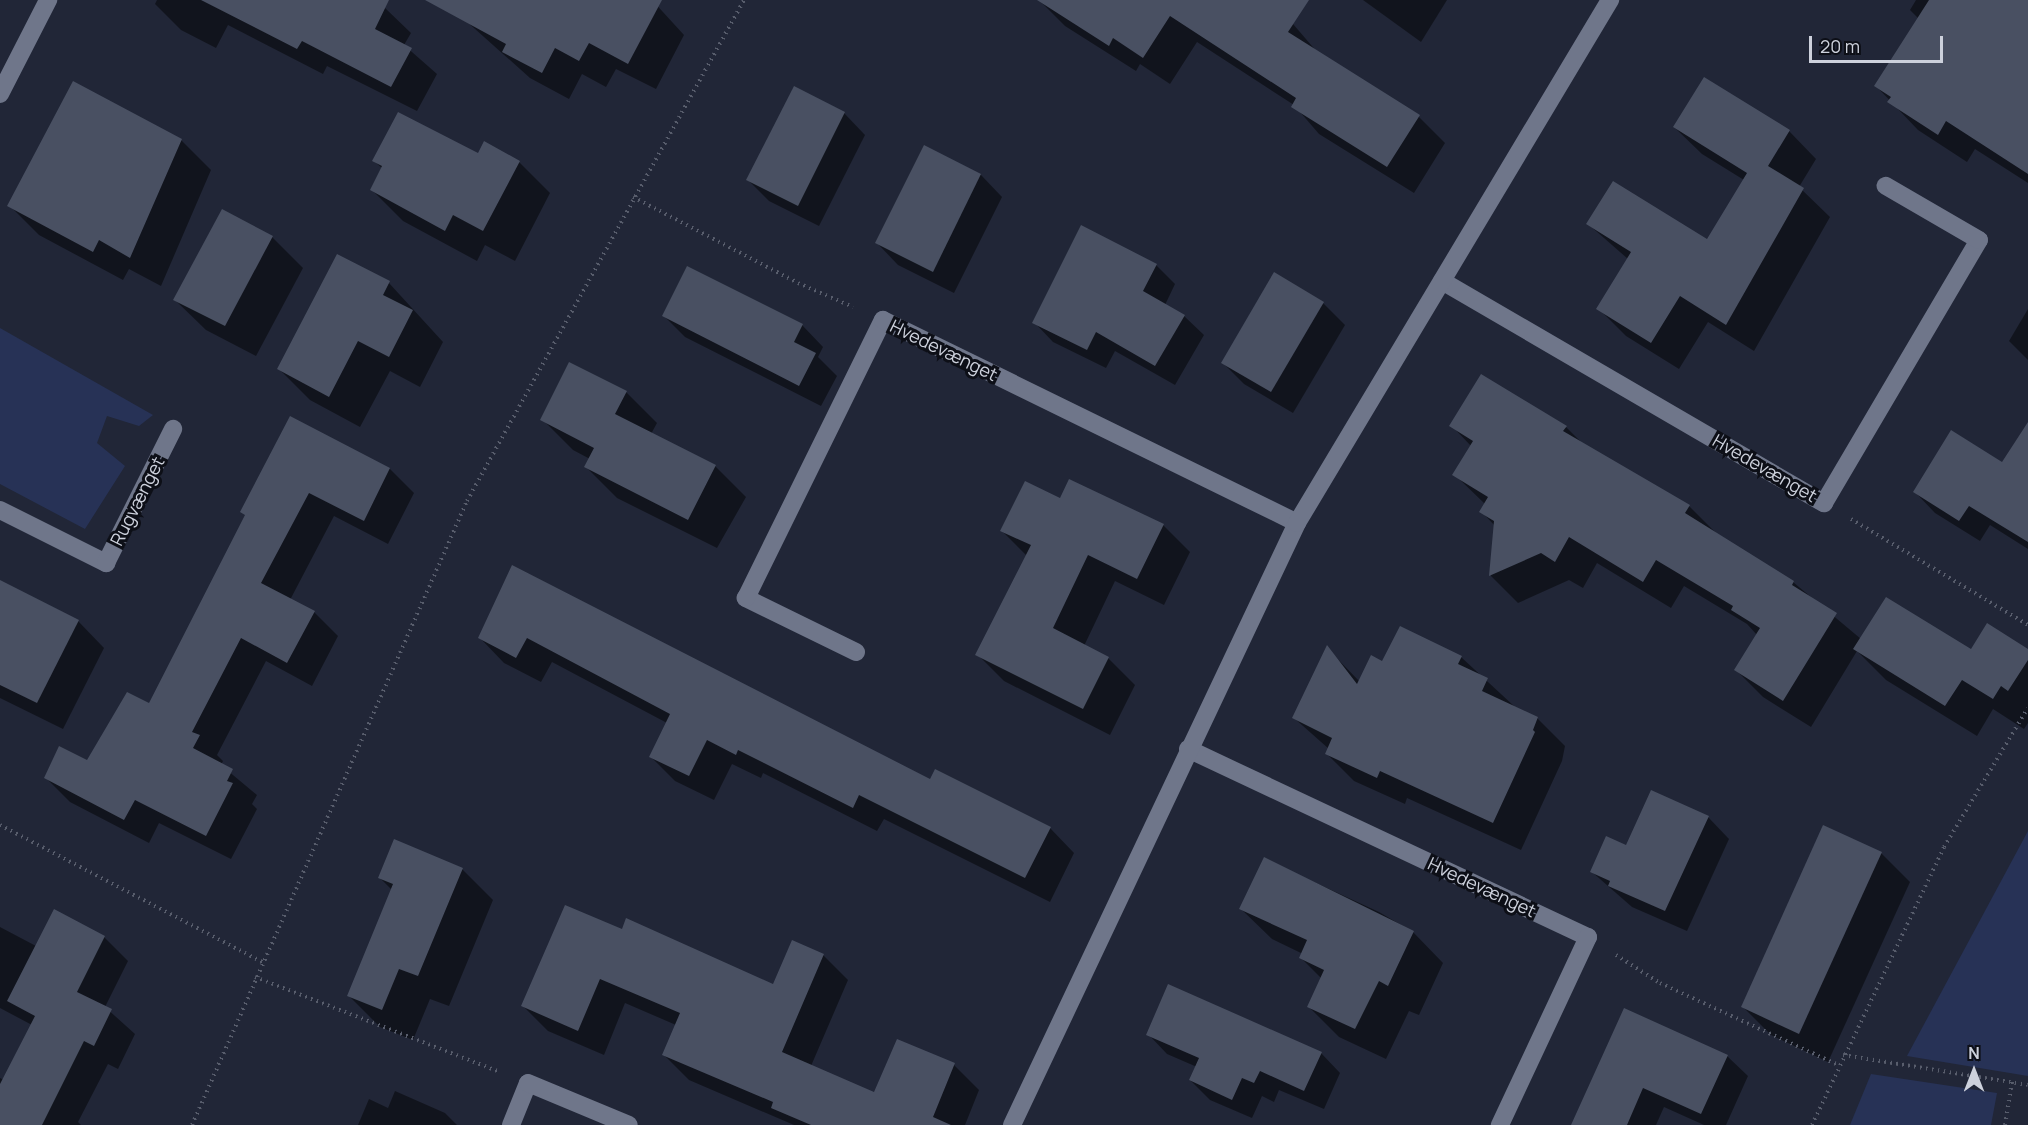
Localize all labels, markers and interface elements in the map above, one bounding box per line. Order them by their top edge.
scale bar [1812,24,1946,62]
text: 20 m [1820,34,1860,58]
street label: Hvedevænget [887,315,1001,385]
street label: Hvedevænget [1709,429,1821,507]
street label: Rugvænget [105,453,169,549]
street label: Hvedevænget [1424,853,1540,921]
north arrow [1944,1041,2004,1101]
text: N [1968,1042,1980,1064]

